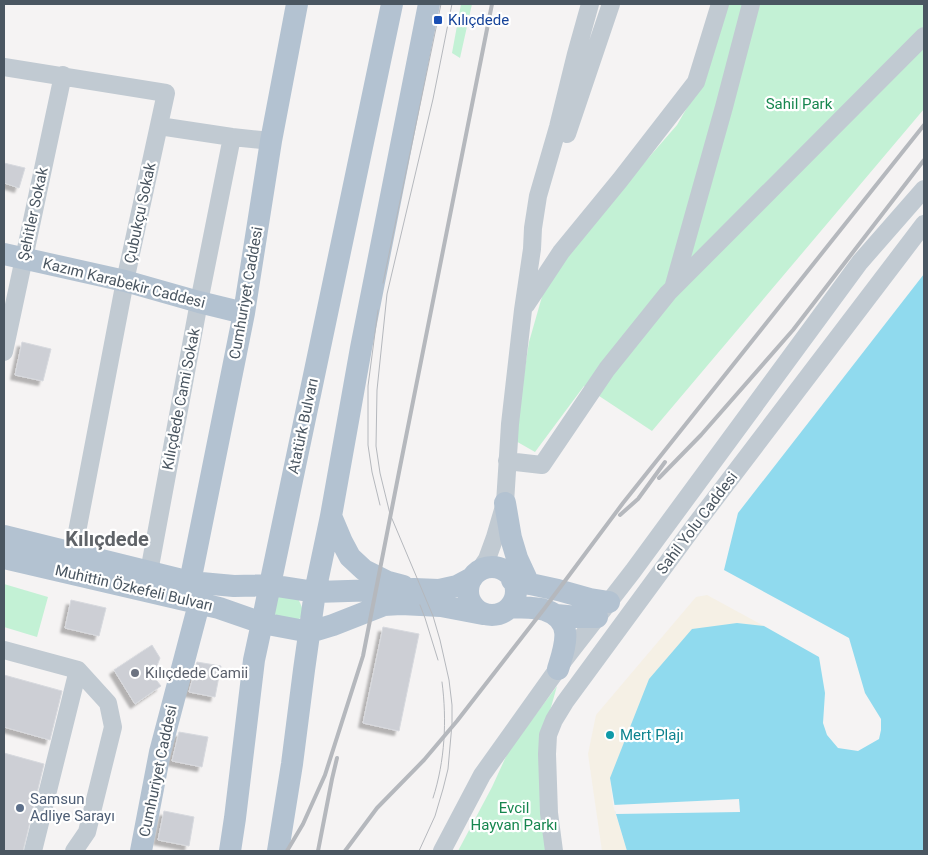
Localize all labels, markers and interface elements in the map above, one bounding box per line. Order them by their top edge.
place label: Kılıçdede [448,11,509,29]
marker: Kılıçdede [432,14,444,26]
park label: Sahil Park [766,95,833,113]
street label: Çubukçu Sokak [121,160,160,265]
street label: Şehitler Sokak [14,165,52,262]
street label: Cumhuriyet Caddesi [225,225,267,361]
street label: Kazım Karabekir Caddesi [41,254,207,312]
street label: Kılıçdede Cami Sokak [158,326,204,471]
street label: Atatürk Bulvarı [284,376,322,476]
street label: Sahil Yolu Caddesi [653,468,741,578]
district label: Kılıçdede [65,527,149,551]
street label: Muhittin Özkefeli Bulvarı [53,561,215,615]
place label: Kılıçdede Camii [145,664,248,682]
marker: Kılıçdede Camii [129,667,141,679]
street label: Cumhuriyet Caddesi [135,703,181,839]
place label: Mert Plajı [620,726,684,744]
marker: Mert Plajı [604,729,616,741]
place label: Samsun Adliye Sarayı [30,790,115,825]
park label: Evcil Hayvan Parkı [470,799,558,834]
marker: Samsun Adliye Sarayı [14,802,26,814]

